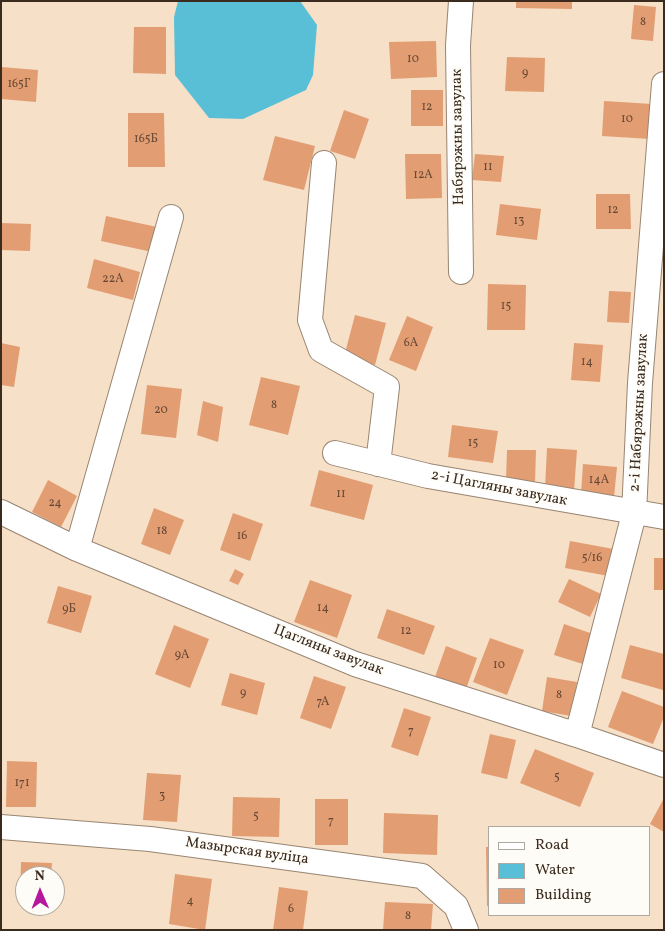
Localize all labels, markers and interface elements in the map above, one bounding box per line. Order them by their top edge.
house number: 8 [640,16,646,30]
house number: 10 [407,53,419,67]
house number: 9 [522,67,528,81]
street label: Набярэжны завулак [449,69,469,205]
house number: 165Г [7,78,31,92]
house number: 12 [421,101,433,115]
house number: 10 [621,113,633,127]
house number: 165Б [134,133,158,147]
house number: 11 [483,161,493,175]
house number: 12А [413,169,433,183]
house number: 12 [607,204,619,218]
house number: 13 [514,215,524,229]
house number: 22А [102,273,124,287]
house number: 15 [501,300,511,314]
street label: 2-і Набярэжны завулак [627,333,653,493]
house number: 6А [404,337,418,351]
house number: 14 [581,356,593,370]
house number: 8 [271,399,277,413]
house number: 20 [154,404,168,418]
house number: 15 [468,437,478,451]
street label: 2-і Цагляны завулак [429,467,569,511]
house number: 14А [589,474,609,488]
house number: 11 [336,488,346,502]
house number: 24 [48,497,62,511]
house number: 18 [157,525,167,539]
house number: 16 [237,530,247,544]
house number: 5/16 [582,552,602,566]
house number: 14 [317,602,329,616]
house number: 9Б [62,603,76,617]
street label: Цагляны завулак [270,622,386,680]
house number: 12 [400,625,412,639]
house number: 9А [175,649,189,663]
house number: 10 [493,659,505,673]
house number: 9 [240,687,246,701]
house number: 8 [556,689,562,703]
house number: 7А [316,696,330,710]
house number: 7 [408,725,414,739]
house number: 5 [554,771,560,785]
house number: 171 [14,777,30,791]
house number: 3 [159,790,165,804]
house number: 5 [253,810,259,824]
house number: 7 [328,815,334,829]
legend [488,826,650,916]
street label: Мазырская вуліца [184,834,310,870]
text: Road [535,835,569,856]
text: Water [535,860,575,881]
north arrow [15,866,65,916]
text: N [34,867,45,886]
text: Building [535,885,591,906]
house number: 4 [186,895,194,909]
house number: 6 [288,903,294,917]
house number: 8 [405,910,411,924]

